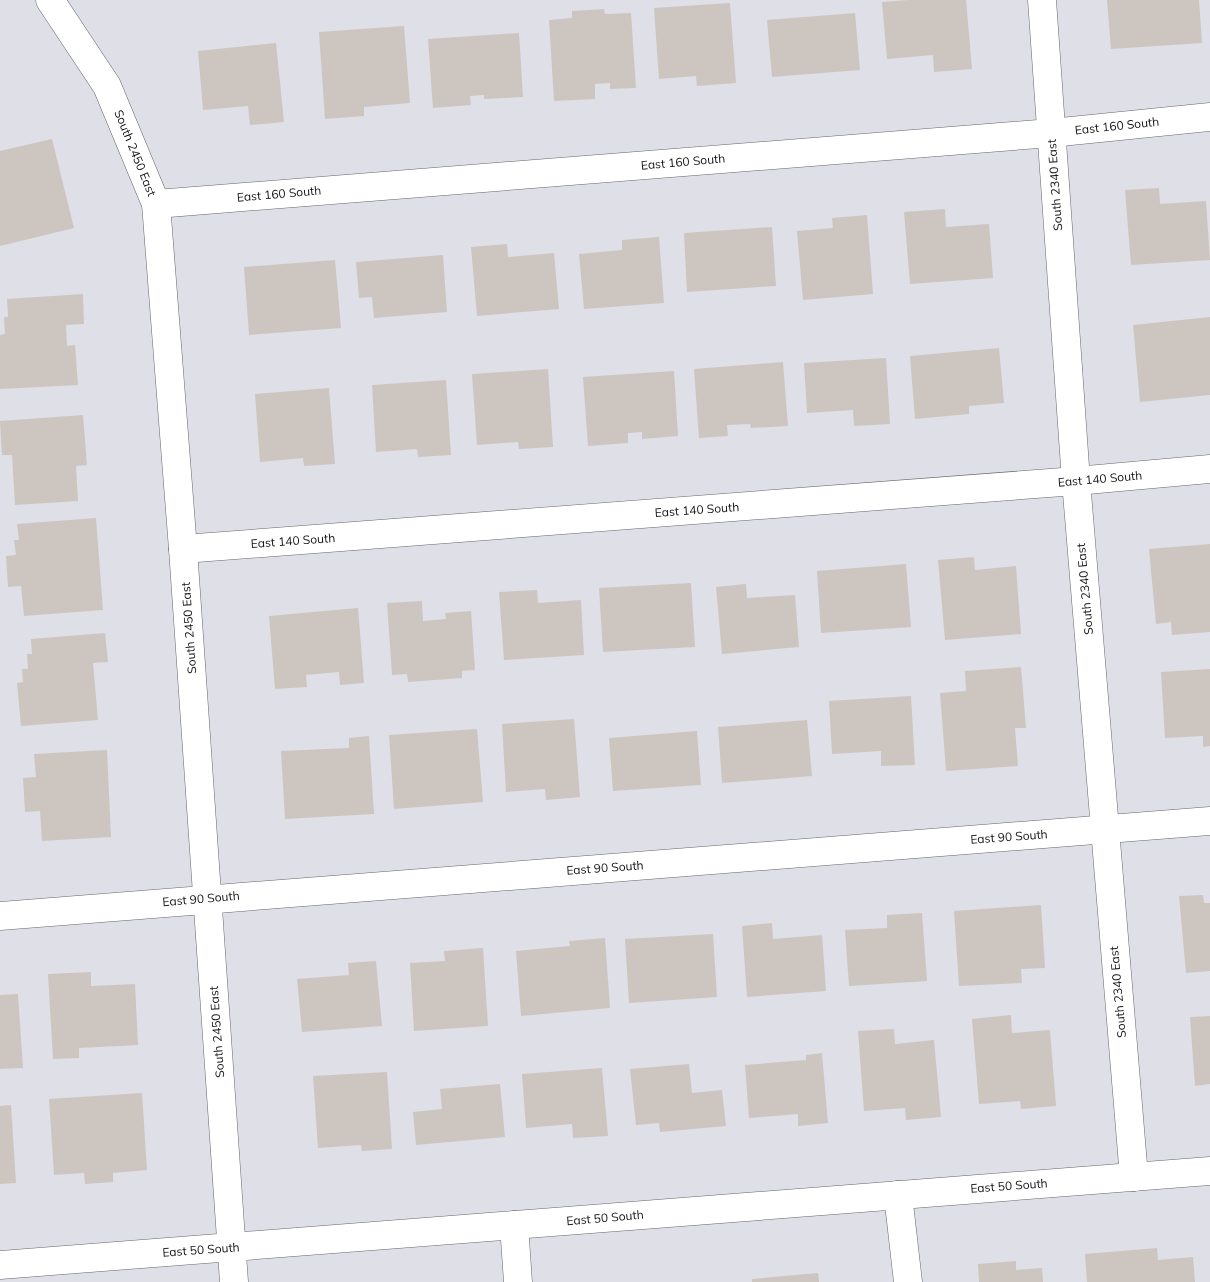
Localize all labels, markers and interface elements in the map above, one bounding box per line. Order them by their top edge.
street label: South 2450 East [111,107,160,198]
street label: East 160 South [1074,114,1160,137]
street label: South 2340 East [1044,139,1065,231]
street label: East 160 South [640,150,726,173]
street label: East 160 South [236,182,322,205]
street label: East 140 South [1057,467,1143,490]
street label: East 140 South [654,499,740,520]
street label: East 140 South [250,530,336,551]
street label: South 2340 East [1073,543,1096,635]
street label: South 2450 East [178,582,199,674]
street label: East 90 South [970,826,1048,847]
street label: East 90 South [566,857,644,878]
street label: East 90 South [162,888,240,909]
street label: South 2340 East [1106,946,1129,1038]
street label: South 2450 East [206,986,227,1078]
street label: East 50 South [970,1175,1048,1196]
street label: East 50 South [566,1207,644,1228]
street label: East 50 South [162,1239,240,1260]

